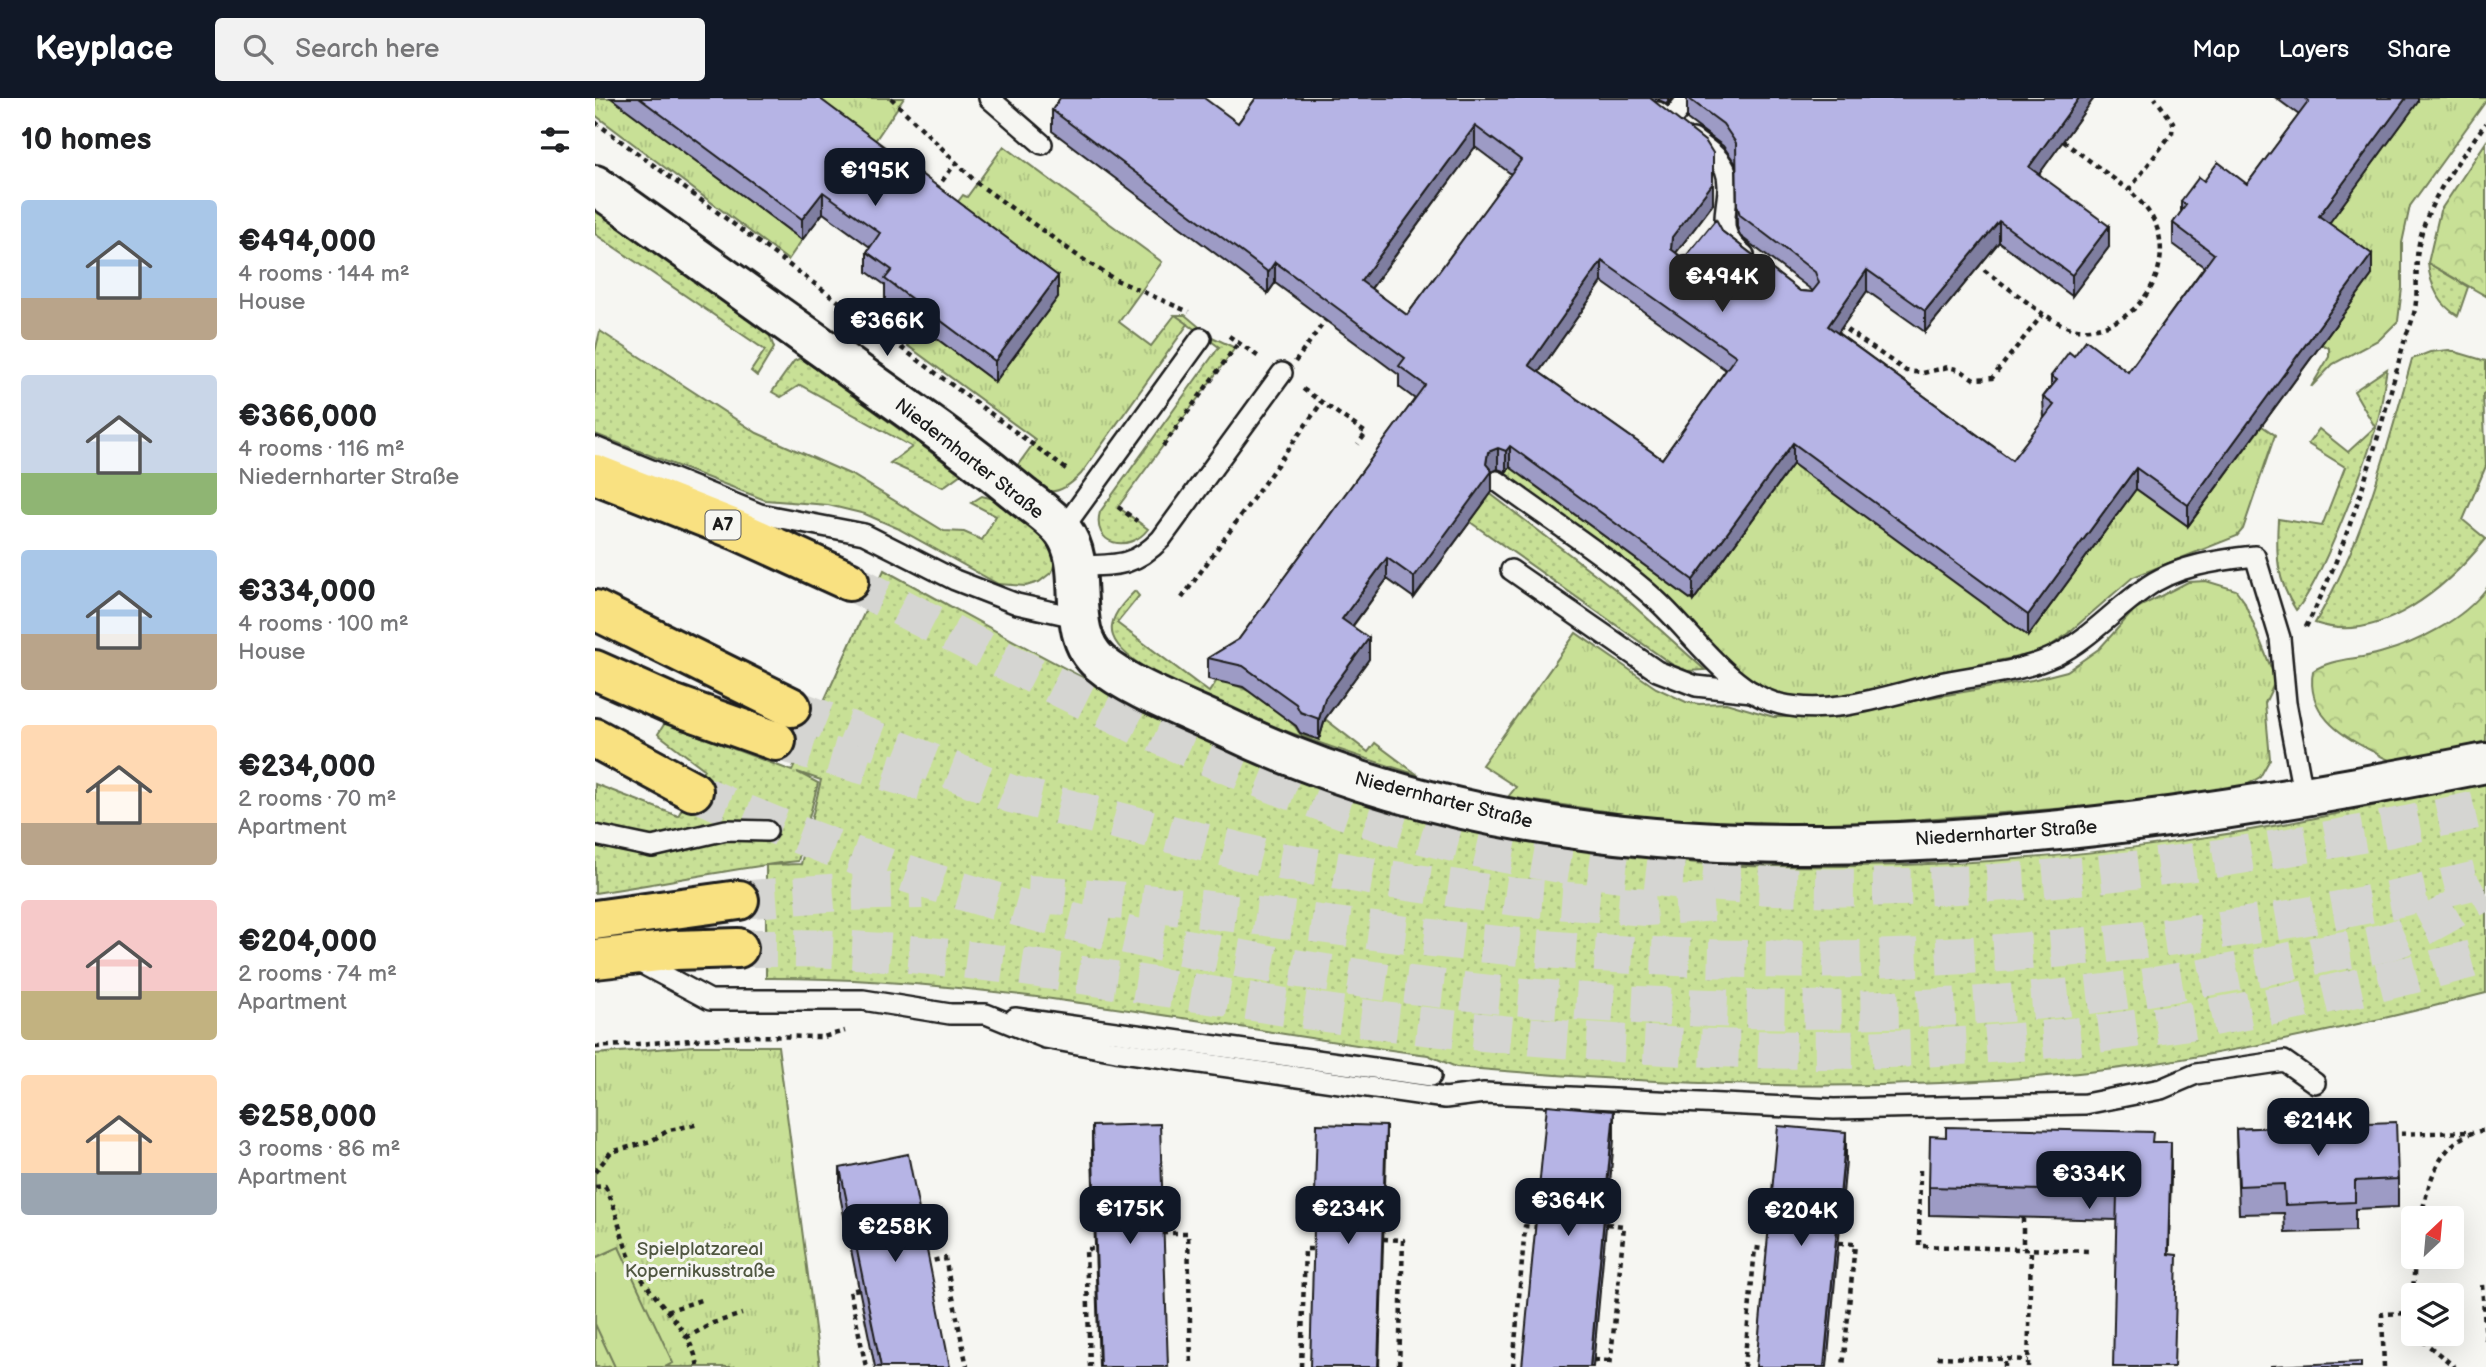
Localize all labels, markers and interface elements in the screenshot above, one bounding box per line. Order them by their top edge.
search box [215,18,705,81]
text: Keyplace [35,29,173,69]
icon: search [239,30,277,68]
text: Search here [295,34,439,65]
text: Map [2192,35,2240,64]
text: Layers [2278,35,2349,64]
text: Share [2387,35,2451,64]
icon: filters [536,121,574,159]
text: 10 homes [21,122,152,158]
pin: €195K [826,148,924,208]
text: €195K [840,157,910,185]
text: €494,000 [238,224,376,260]
icon: home [77,228,161,312]
pin: €494K [1673,254,1771,314]
text: 4 rooms · 144 m² [238,260,410,288]
text: €494K [1685,263,1759,291]
text: House [238,288,305,316]
pin: €366K [838,299,936,358]
text: €366K [850,307,924,335]
street label: Niedernharter Straße [890,394,1048,524]
text: €366,000 [238,399,377,435]
icon: home [77,403,161,487]
text: 4 rooms · 116 m² [238,435,405,463]
text: Niedernharter Straße [238,463,459,491]
road number: A7 [705,510,741,540]
text: €334,000 [238,574,376,610]
icon: home [77,578,161,662]
text: 4 rooms · 100 m² [238,610,409,638]
text: House [238,638,305,666]
text: €234,000 [238,749,376,785]
icon: home [77,753,161,837]
street label: Niedernharter Straße [1352,767,1535,834]
text: 2 rooms · 70 m² [238,785,397,813]
text: Apartment [238,813,347,841]
street label: Niedernharter Straße [1914,816,2098,851]
text: €204,000 [238,924,377,960]
icon: home [77,928,161,1012]
text: 2 rooms · 74 m² [238,960,397,988]
text: Apartment [238,988,347,1016]
pin: €214K [2269,1098,2367,1158]
text: €258,000 [238,1099,377,1135]
icon: home [77,1103,161,1187]
text: €214K [2283,1107,2353,1135]
text: 3 rooms · 86 m² [238,1135,400,1163]
pin: €334K [2040,1152,2138,1211]
text: €334K [2052,1160,2126,1188]
text: Apartment [238,1163,347,1191]
pin: €364K [1519,1178,1617,1238]
pin: €175K [1081,1186,1179,1246]
pin: €234K [1299,1186,1397,1246]
text: €364K [1531,1187,1605,1215]
pin: €204K [1752,1188,1850,1248]
text: €175K [1096,1195,1164,1223]
text: €234K [1311,1195,1385,1223]
text: €204K [1764,1197,1838,1225]
pin: €258K [846,1204,944,1264]
north arrow [2401,1206,2464,1269]
map controls [2401,1206,2464,1346]
text: €258K [858,1213,932,1241]
park label: Spielplatzareal Kopernikusstraße [625,1238,775,1283]
button: layers [2401,1283,2464,1346]

